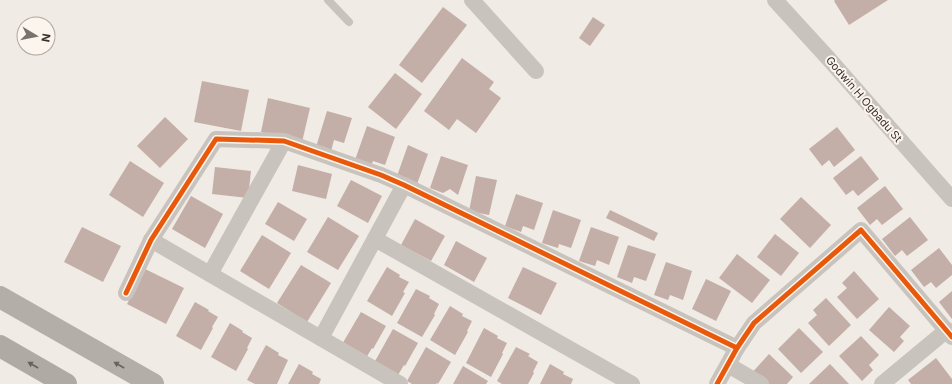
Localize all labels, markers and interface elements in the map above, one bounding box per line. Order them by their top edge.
north arrow [16,16,56,56]
text: N [38,32,53,43]
street label: Godwin H Ogbadu St [823,53,905,145]
one-way arrow [27,361,39,368]
one-way arrow [113,361,125,368]

